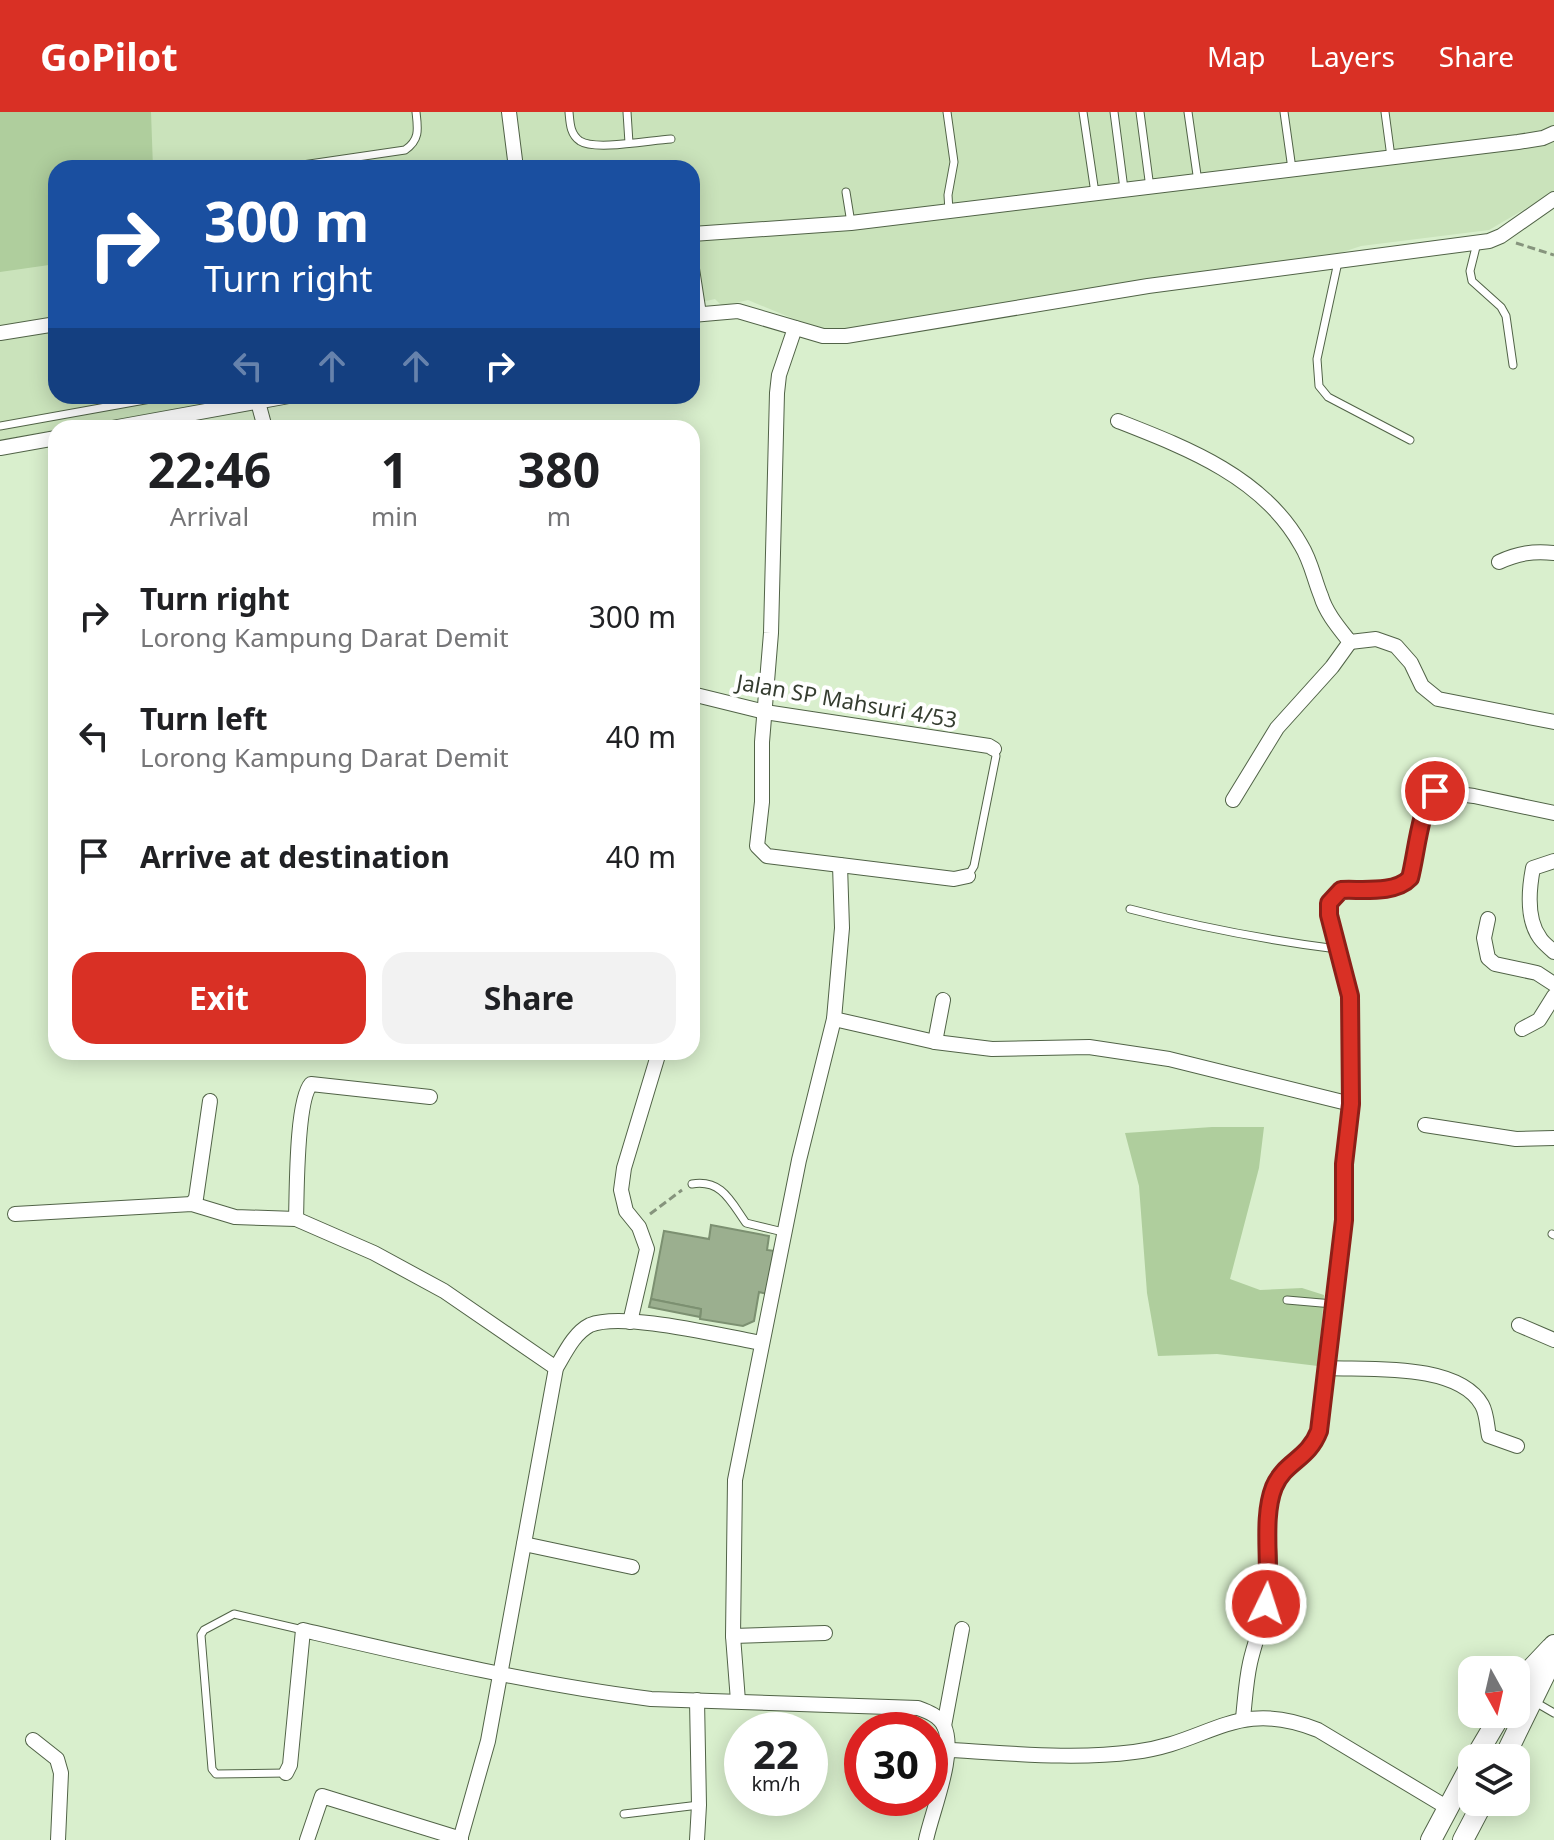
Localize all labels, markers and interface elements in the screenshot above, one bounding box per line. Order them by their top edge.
text: GoPilot [40,30,178,82]
text: Map [1207,37,1265,75]
text: Layers [1309,37,1395,75]
text: Share [1439,37,1514,75]
text: 300 m [204,182,369,258]
icon: right [72,192,176,296]
text: Turn right [204,254,372,303]
icon: left [226,344,270,388]
icon: ahead [310,344,354,388]
icon: ahead [394,344,438,388]
icon: right [478,344,522,388]
text: 22:46 [148,437,271,502]
text: 1 [381,437,408,502]
text: 380 [518,437,600,502]
text: Arrival [170,498,249,534]
text: min [371,498,418,534]
text: m [547,498,571,534]
text: Turn right [140,578,290,619]
icon: right [72,594,116,638]
text: 300 m [589,596,676,637]
text: Lorong Kampung Darat Demit [140,619,509,655]
street label: Jalan SP Mahsuri 4/53 [732,665,960,734]
text: Turn left [140,698,268,739]
icon: left [72,714,116,758]
text: 40 m [606,716,676,757]
text: Lorong Kampung Darat Demit [140,739,509,775]
pin [1401,757,1469,825]
icon: arrive [1413,769,1457,813]
icon: arrive [72,834,116,878]
text: Arrive at destination [140,836,450,877]
text: 40 m [606,836,676,877]
button: Exit [72,952,366,1044]
button: Share [382,952,676,1044]
position arrow [1224,1562,1308,1646]
north arrow [1458,1656,1530,1728]
map controls [1458,1656,1530,1816]
speed limit sign: 30 [844,1712,948,1816]
text: 22 [753,1726,799,1781]
button: layers [1458,1744,1530,1816]
text: km/h [751,1770,801,1797]

